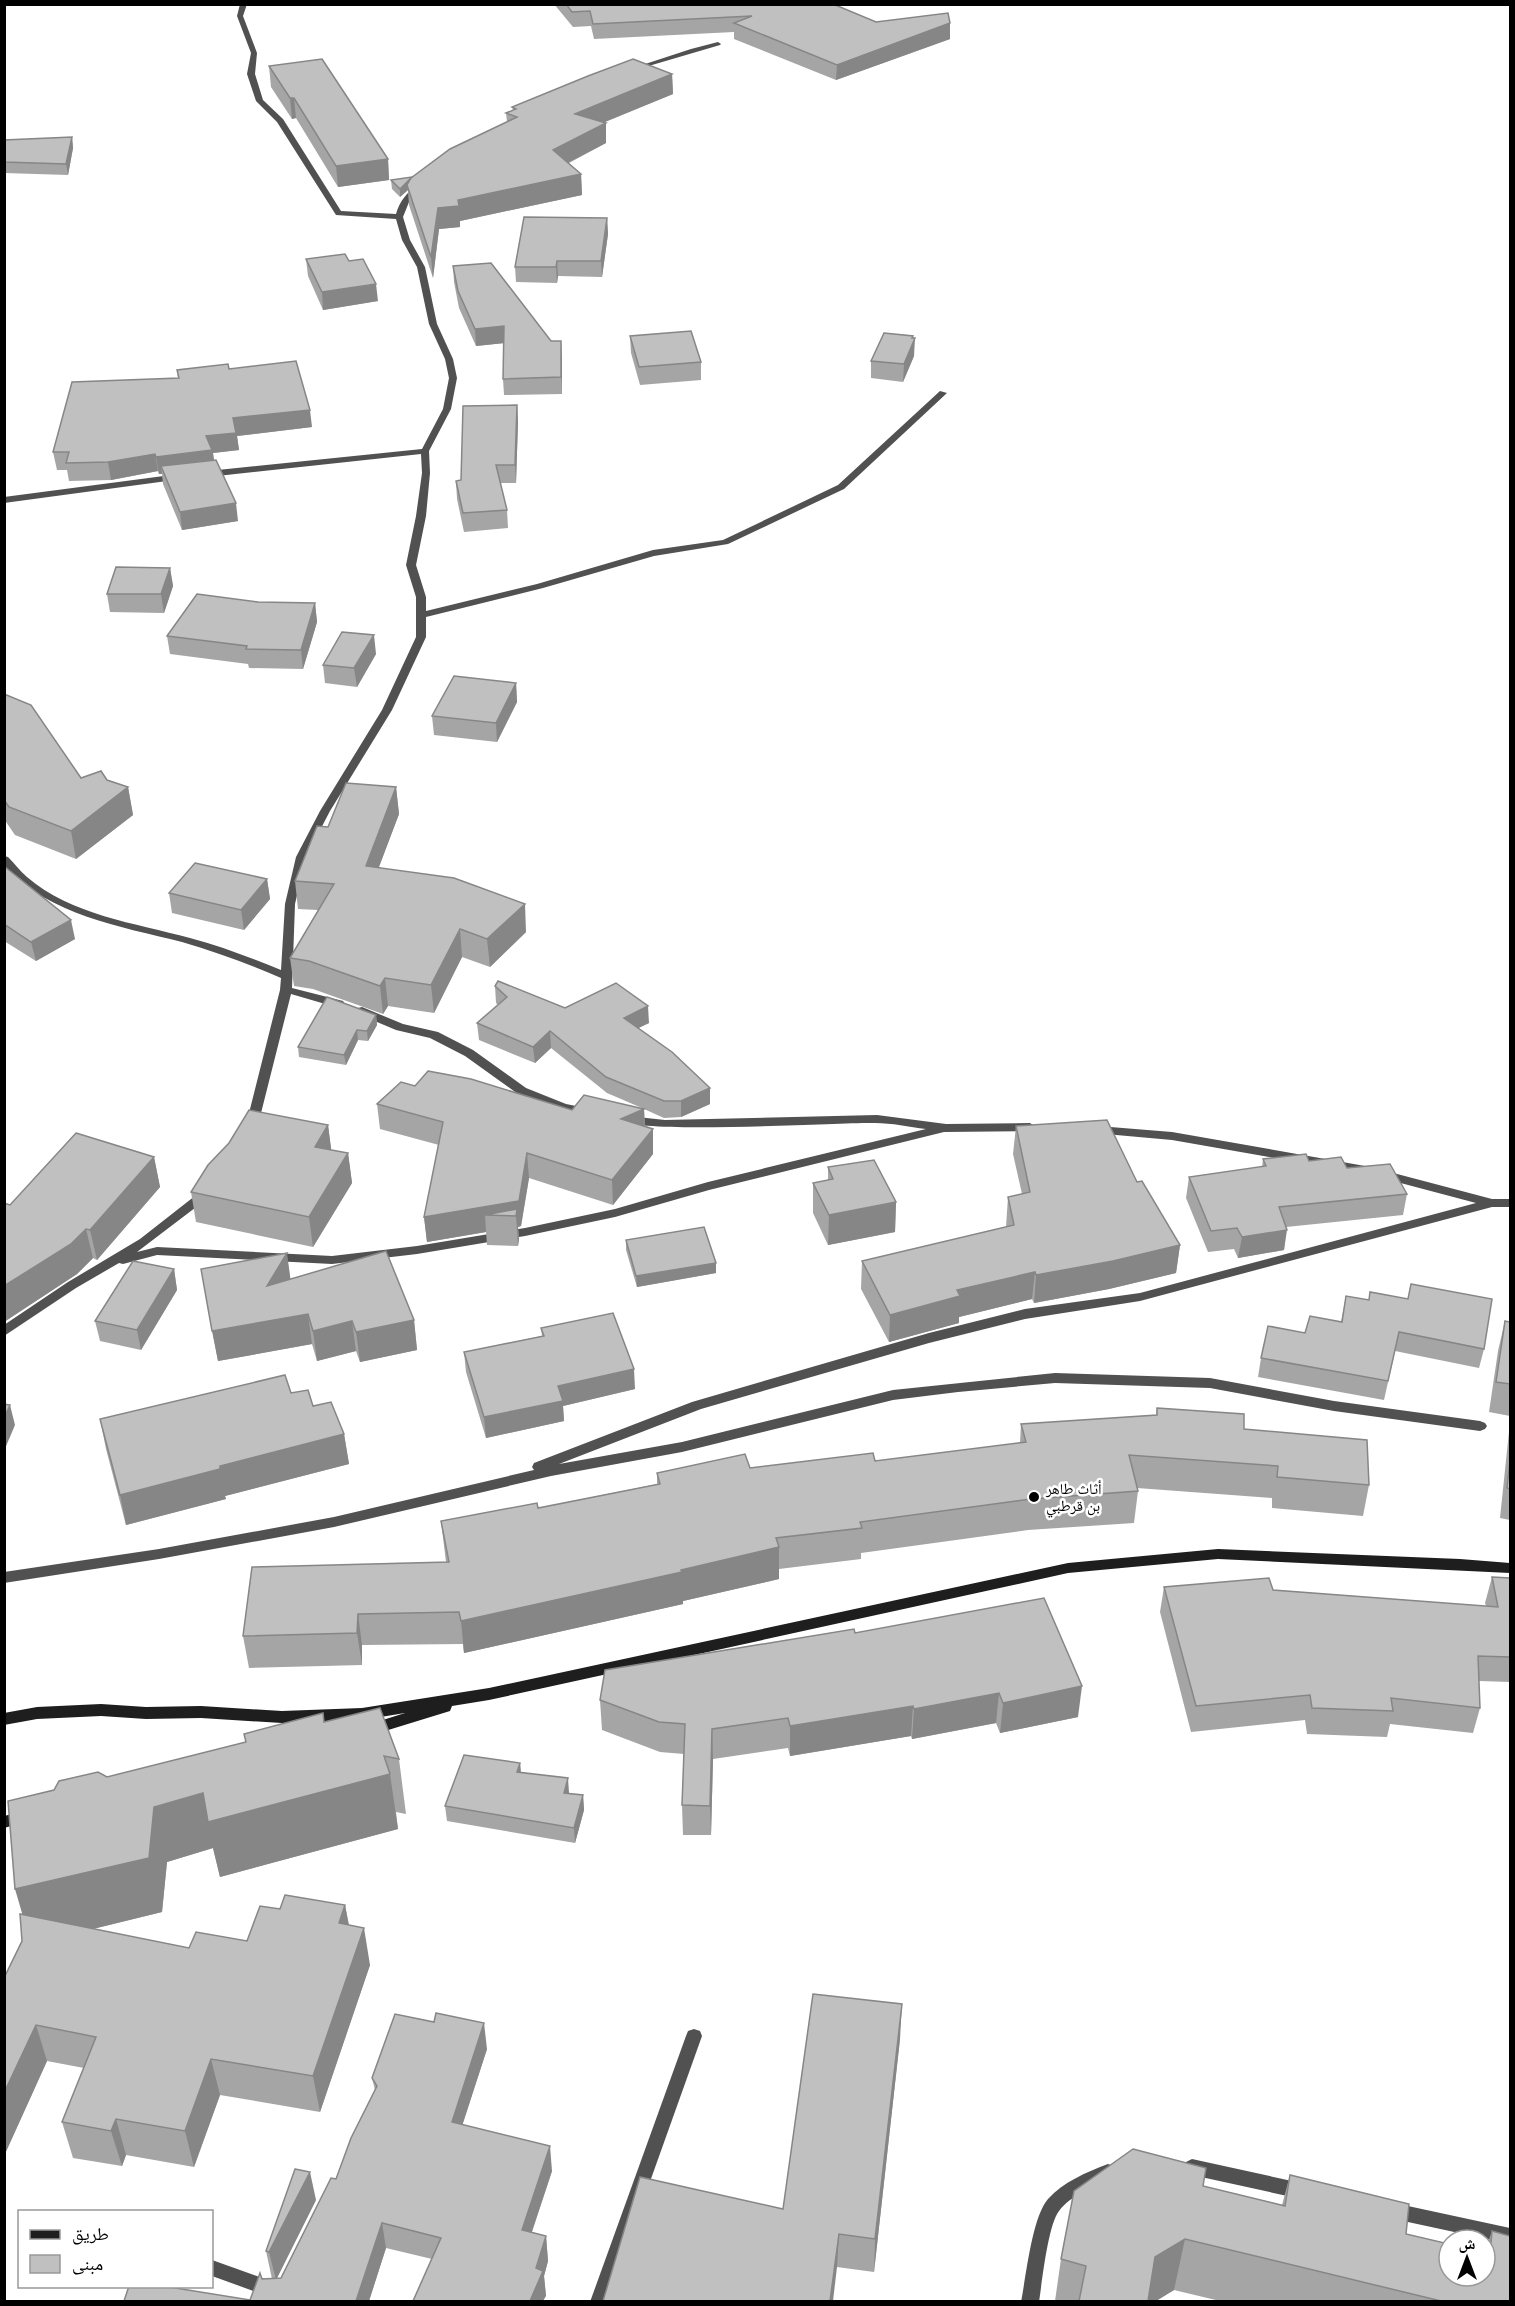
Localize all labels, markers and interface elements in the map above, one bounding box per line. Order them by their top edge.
place label: أثاث طاهر بن قرطبي [1045,1480,1102,1517]
marker: أثاث طاهر بن قرطبي [1027,1490,1041,1504]
legend [18,2210,213,2288]
text: طريق [72,2224,109,2245]
north arrow [1437,2228,1497,2288]
text: ش [1459,2235,1476,2253]
text: مبنى [72,2254,103,2275]

